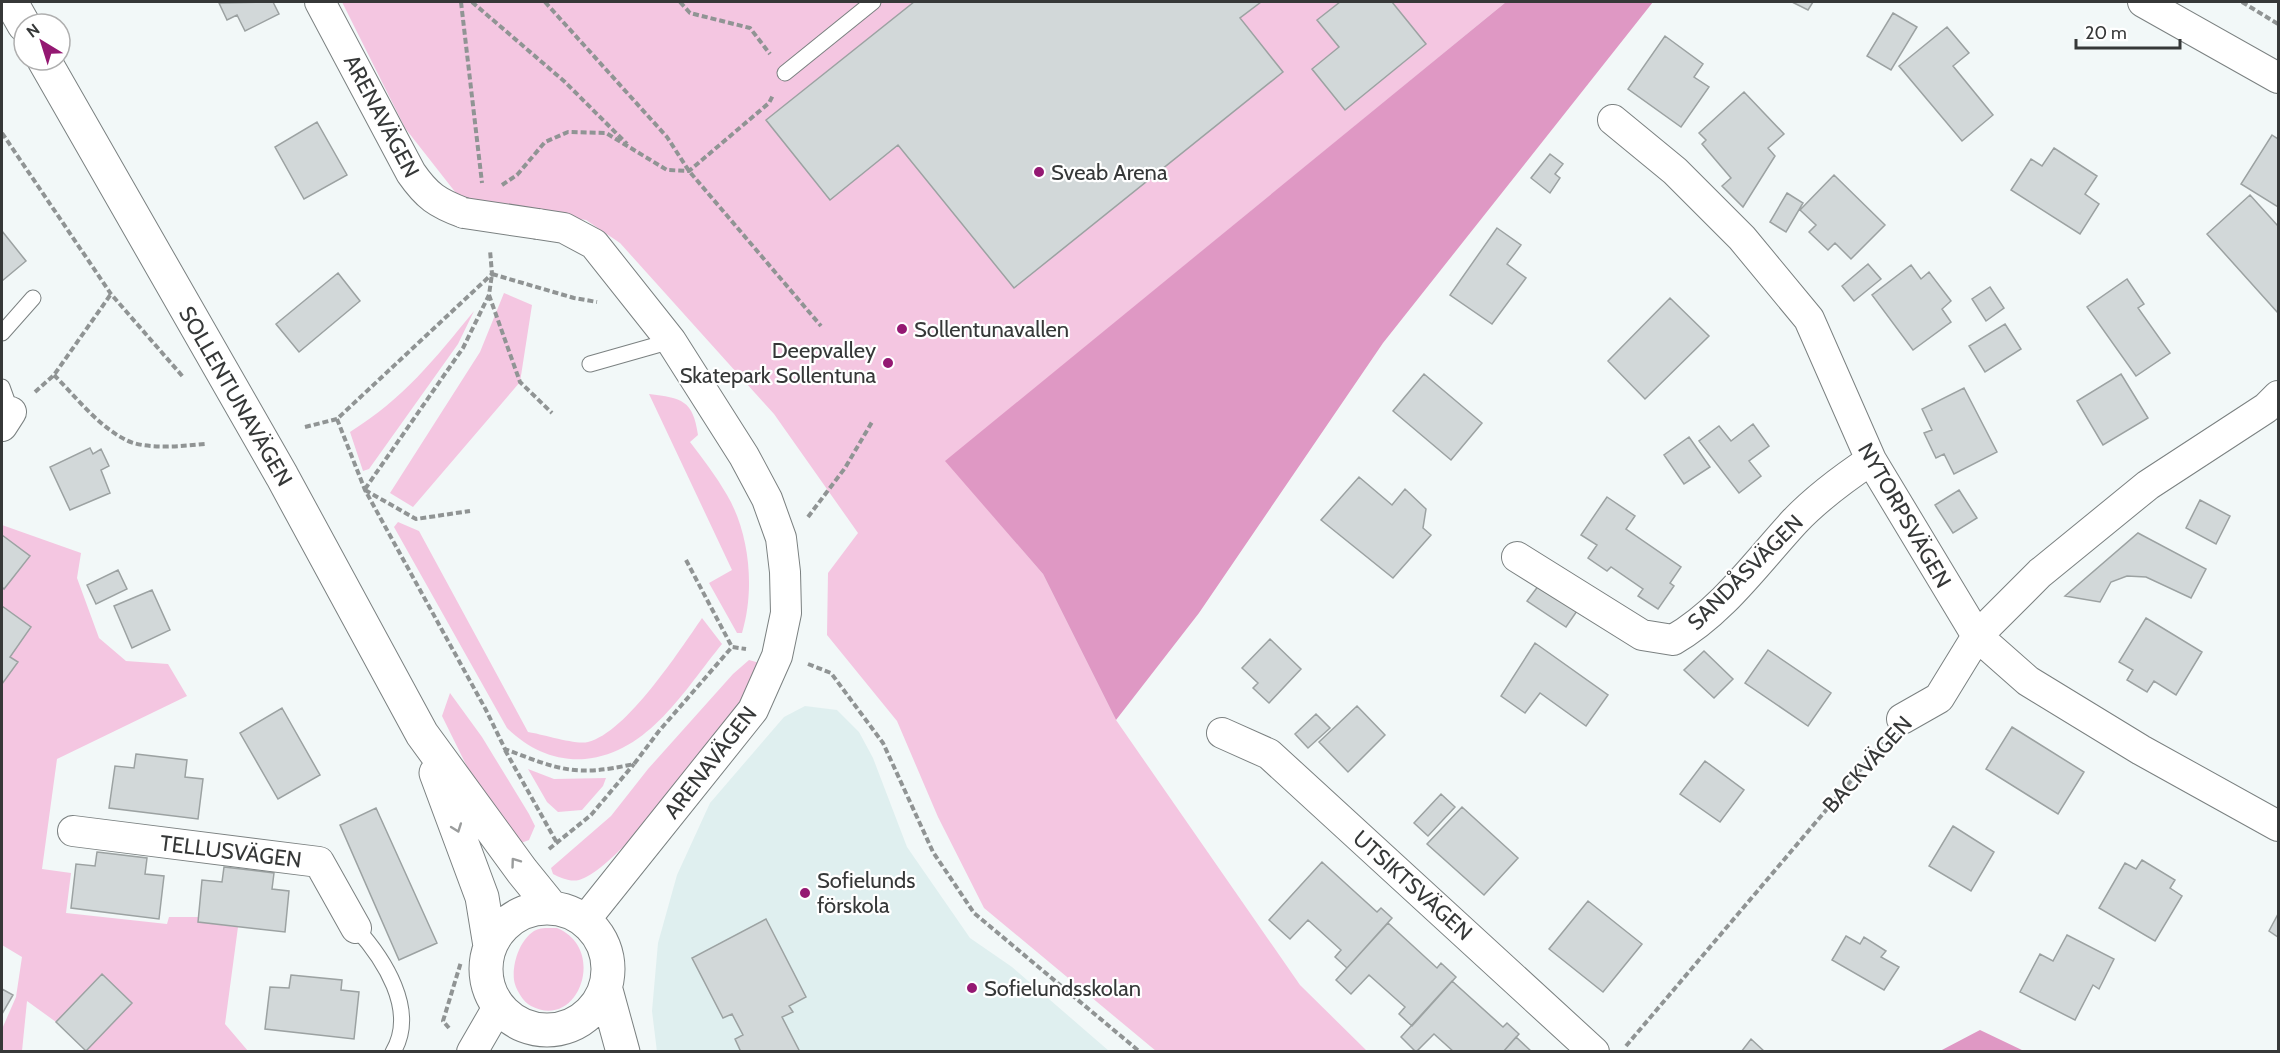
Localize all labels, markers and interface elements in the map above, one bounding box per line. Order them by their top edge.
north arrow [12,12,72,72]
scale bar [2076,12,2180,50]
text: N [23,20,43,42]
text: 20 m [2085,22,2127,44]
street label: ARENAVÄGEN [338,50,425,182]
place label: Sveab Arena [1051,159,1168,186]
marker: Sveab Arena [1032,165,1046,179]
street label: SOLLENTUNAVÄGEN [173,301,298,491]
place label: Sollentunavallen [914,316,1069,343]
marker: Sollentunavallen [895,322,909,336]
place label: Deepvalley Skatepark Sollentuna [680,337,876,389]
marker: Deepvalley Skatepark Sollentuna [881,356,895,370]
street label: NYTORPSVÄGEN [1852,438,1957,593]
street label: SANDÅSVÄGEN [1682,509,1809,636]
street label: ARENAVÄGEN [658,701,763,824]
street label: BACKVÄGEN [1817,711,1918,818]
one-way arrow [450,822,462,833]
street label: UTSIKTSVÄGEN [1347,825,1478,946]
street label: TELLUSVÄGEN [159,829,303,874]
one-way arrow [512,858,523,869]
place label: Sofielunds förskola [817,867,915,919]
marker: Sofielunds förskola [798,886,812,900]
place label: Sofielundsskolan [984,975,1141,1002]
marker: Sofielundsskolan [965,981,979,995]

